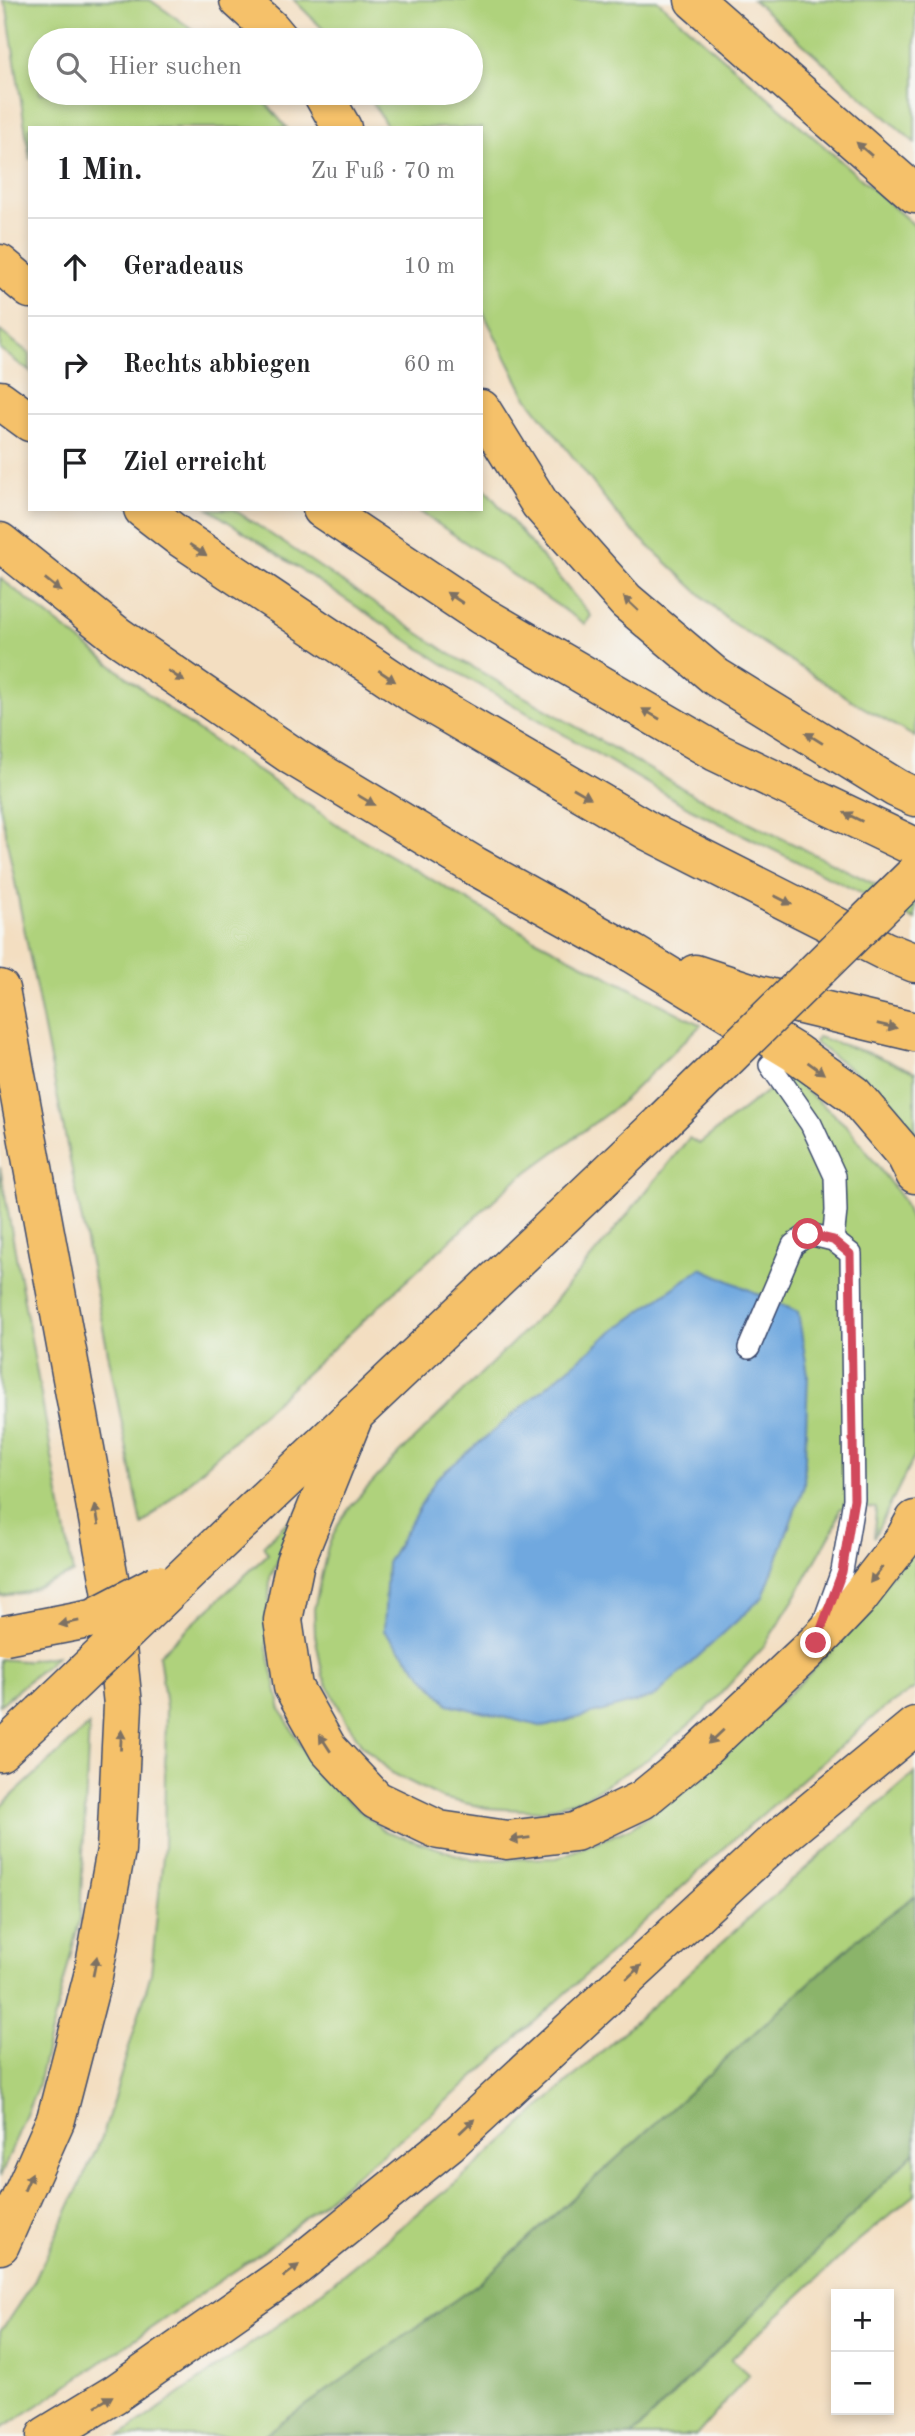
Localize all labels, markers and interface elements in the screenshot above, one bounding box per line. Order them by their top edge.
search box [28,28,483,105]
icon: search [52,48,90,86]
text: Hier suchen [108,54,242,80]
one-way arrow [855,141,873,157]
text: 1 Min. [56,156,142,186]
text: Zu Fuß · 70 m [311,160,455,183]
icon: ahead [56,248,94,286]
text: Geradeaus [123,254,243,280]
text: 10 m [404,255,455,278]
icon: right [56,346,94,384]
text: Rechts abbiegen [123,352,311,378]
text: 60 m [404,353,455,376]
icon: arrive [56,444,94,482]
text: Ziel erreicht [123,450,266,476]
one-way arrow [188,543,208,556]
one-way arrow [44,577,62,592]
one-way arrow [446,591,464,605]
one-way arrow [622,596,640,612]
one-way arrow [167,669,185,683]
one-way arrow [378,669,396,683]
one-way arrow [641,708,661,720]
one-way arrow [804,731,823,744]
one-way arrow [573,787,592,799]
one-way arrow [357,794,376,806]
one-way arrow [843,811,863,823]
one-way arrow [773,894,793,905]
one-way arrow [876,1021,898,1032]
one-way arrow [807,1061,825,1075]
route start [792,1218,823,1249]
one-way arrow [91,1504,102,1526]
one-way arrow [869,1566,884,1584]
one-way arrow [58,1618,80,1629]
route end [800,1627,831,1658]
one-way arrow [708,1728,725,1744]
one-way arrow [116,1729,127,1751]
one-way arrow [319,1734,332,1753]
one-way arrow [509,1833,531,1844]
one-way arrow [90,1955,101,1977]
one-way arrow [625,1964,642,1980]
one-way arrow [458,2118,476,2134]
one-way arrow [23,2172,34,2193]
one-way arrow [282,2264,300,2278]
map controls [831,2289,894,2415]
button: + [831,2289,894,2352]
button: − [831,2352,894,2415]
one-way arrow [95,2394,114,2407]

